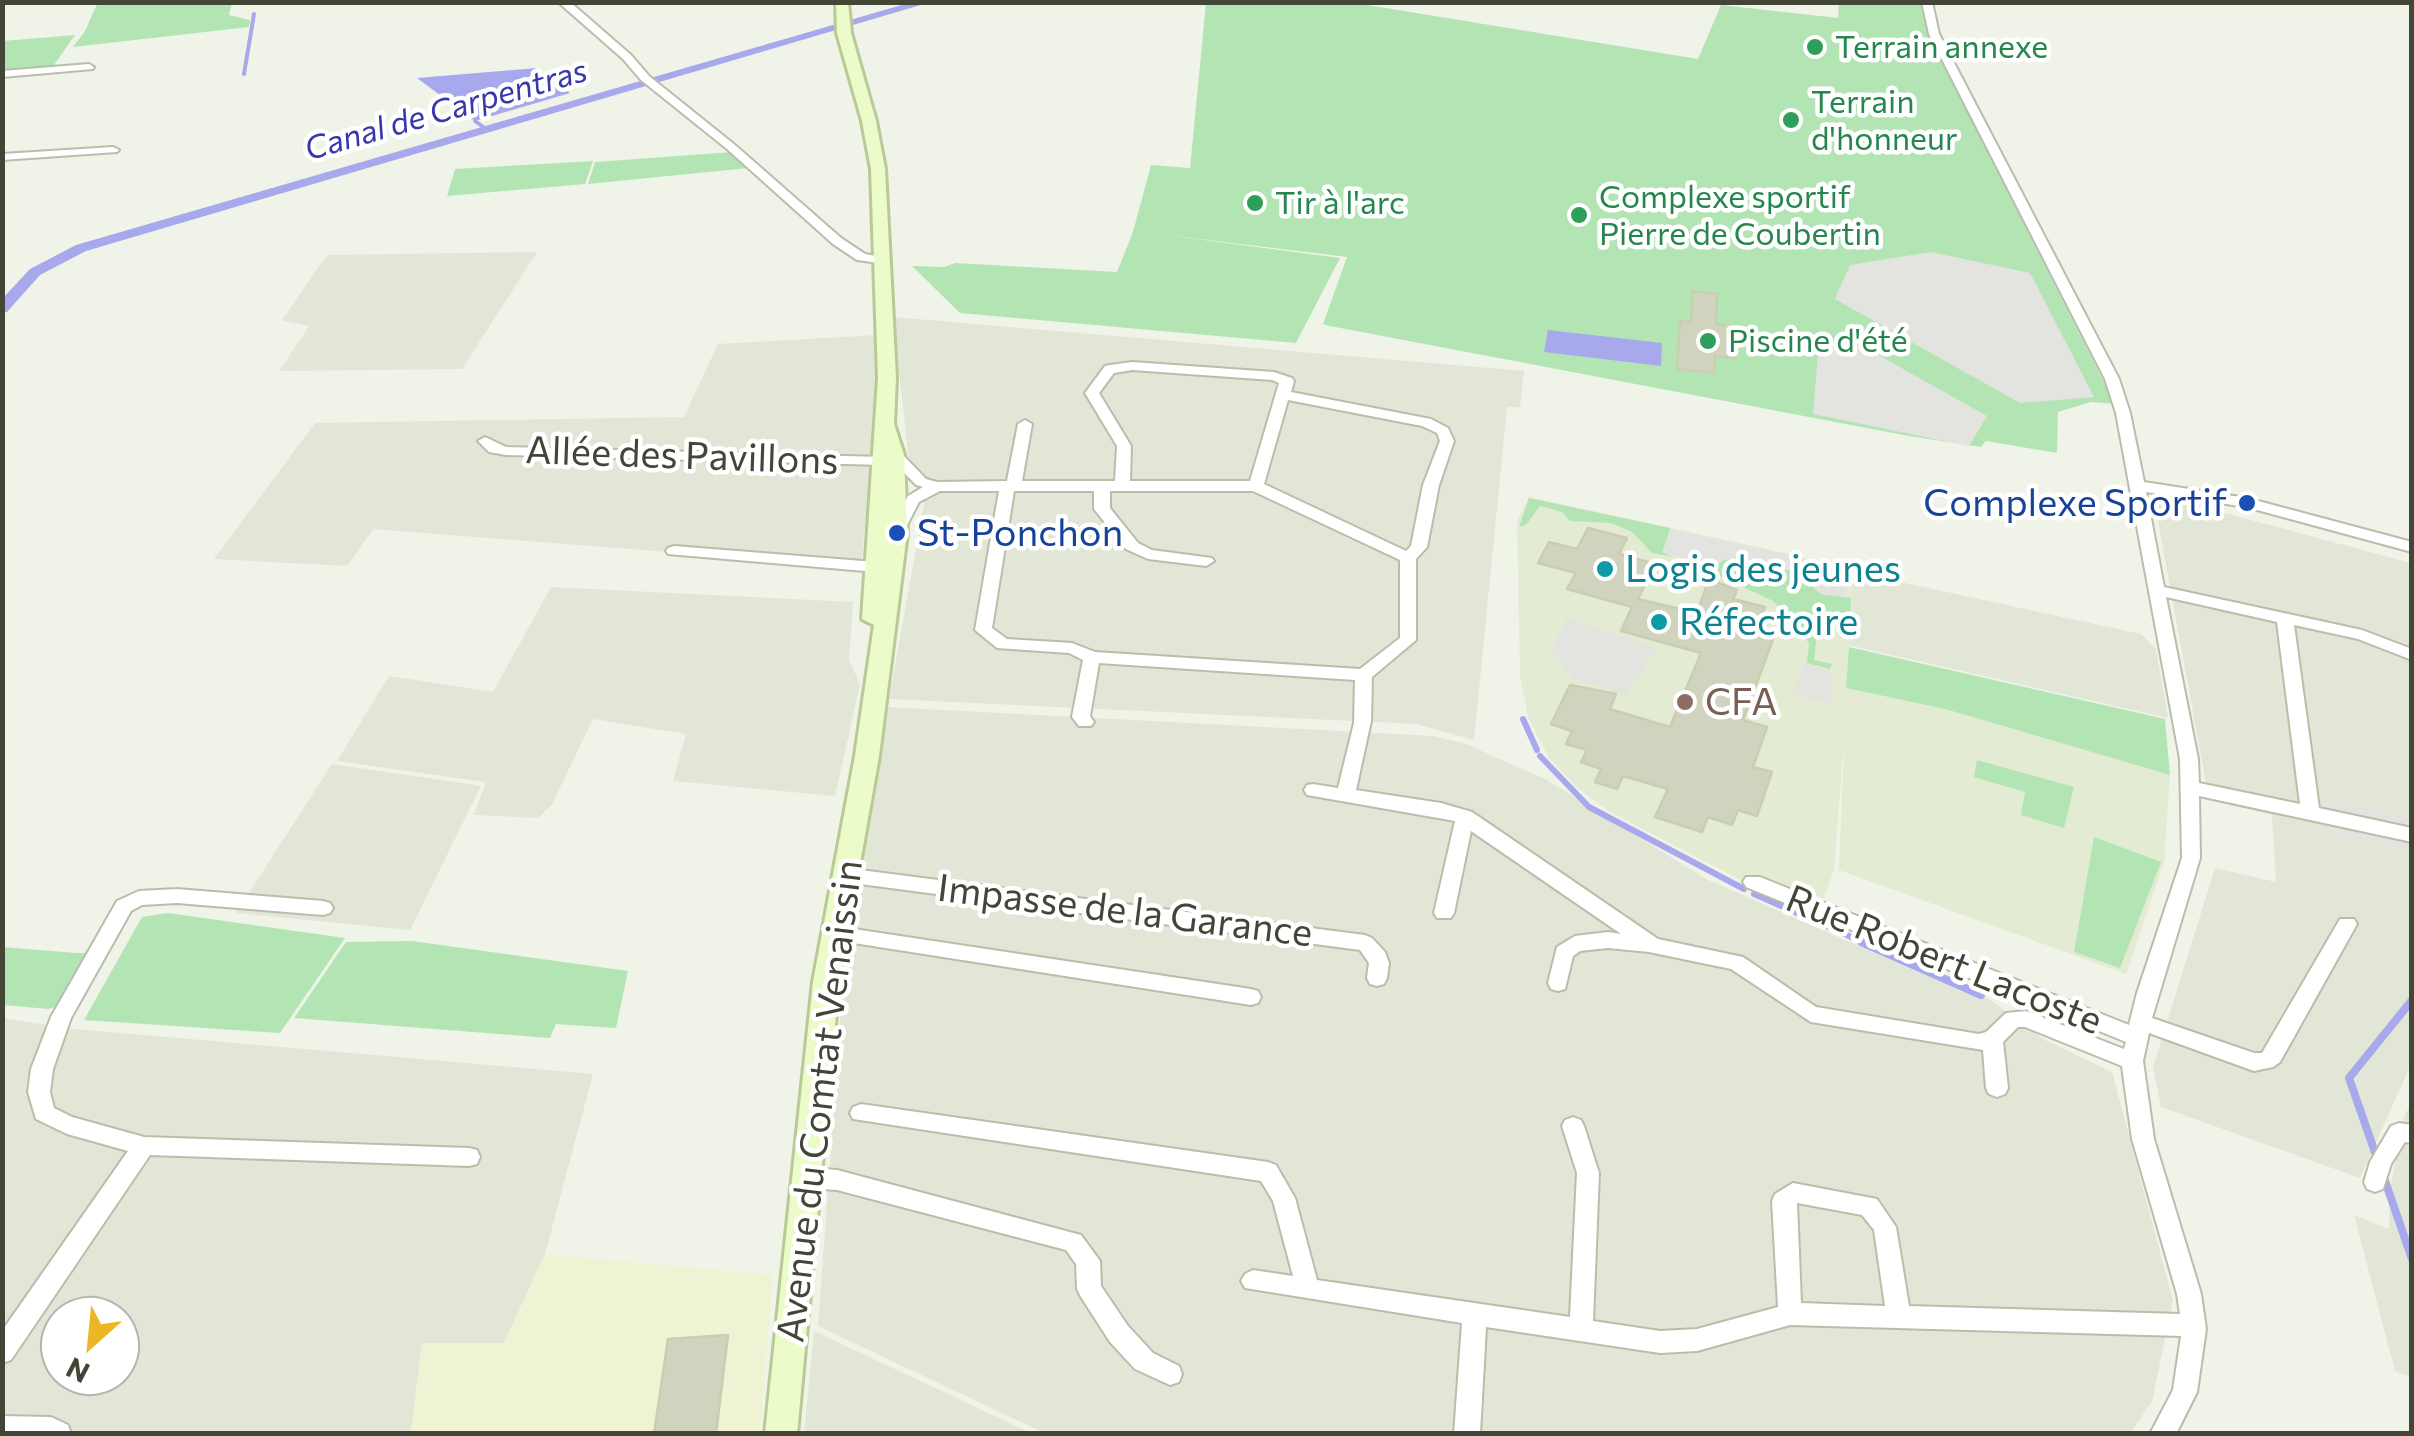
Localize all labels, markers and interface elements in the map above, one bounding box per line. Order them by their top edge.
place label: Terrain annexe [1835,28,2048,66]
marker: Terrain annexe [1804,36,1826,58]
water label: Canal de Carpentras [300,51,592,169]
place label: Terrain d'honneur [1811,83,1958,158]
marker: Terrain d'honneur [1780,109,1802,131]
place label: Complexe sportif Pierre de Coubertin [1599,178,1881,253]
place label: Tir à l'arc [1275,184,1405,222]
marker: Tir à l'arc [1244,192,1266,214]
marker: Complexe sportif Pierre de Coubertin [1568,204,1590,226]
place label: Piscine d'été [1728,322,1908,360]
marker: Piscine d'été [1697,330,1719,352]
street label: Allée des Pavillons [525,428,839,484]
place label: Complexe Sportif [1923,480,2227,526]
marker: Complexe Sportif [2236,492,2258,514]
place label: St-Ponchon [917,510,1123,556]
marker: St-Ponchon [886,522,908,544]
place label: Logis des jeunes [1625,546,1901,592]
marker: Logis des jeunes [1594,558,1616,580]
place label: Réfectoire [1679,599,1858,645]
marker: Réfectoire [1648,611,1670,633]
place label: CFA [1705,679,1778,725]
marker: CFA [1674,691,1696,713]
street label: Avenue du Comtat Venaissin [768,857,872,1345]
street label: Impasse de la Garance [935,865,1315,957]
street label: Rue Robert Lacoste [1779,876,2109,1044]
north arrow [40,1296,140,1396]
text: N [60,1351,94,1391]

